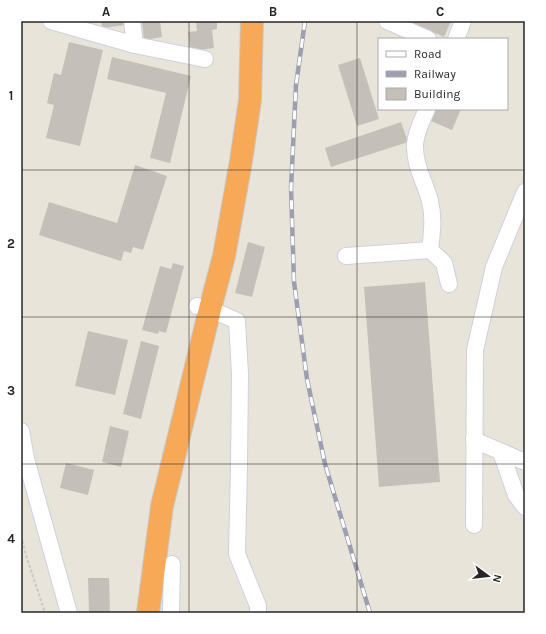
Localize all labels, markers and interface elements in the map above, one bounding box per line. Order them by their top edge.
text: A [102,4,110,19]
text: B [269,4,277,19]
text: C [436,4,444,19]
legend [378,38,508,110]
text: Road [414,47,442,61]
text: Railway [414,67,456,81]
text: Building [414,87,461,101]
text: 1 [9,88,13,103]
text: 2 [7,236,15,251]
text: 3 [7,383,15,398]
text: 4 [7,531,15,546]
north arrow [468,556,508,596]
text: N [490,573,504,584]

